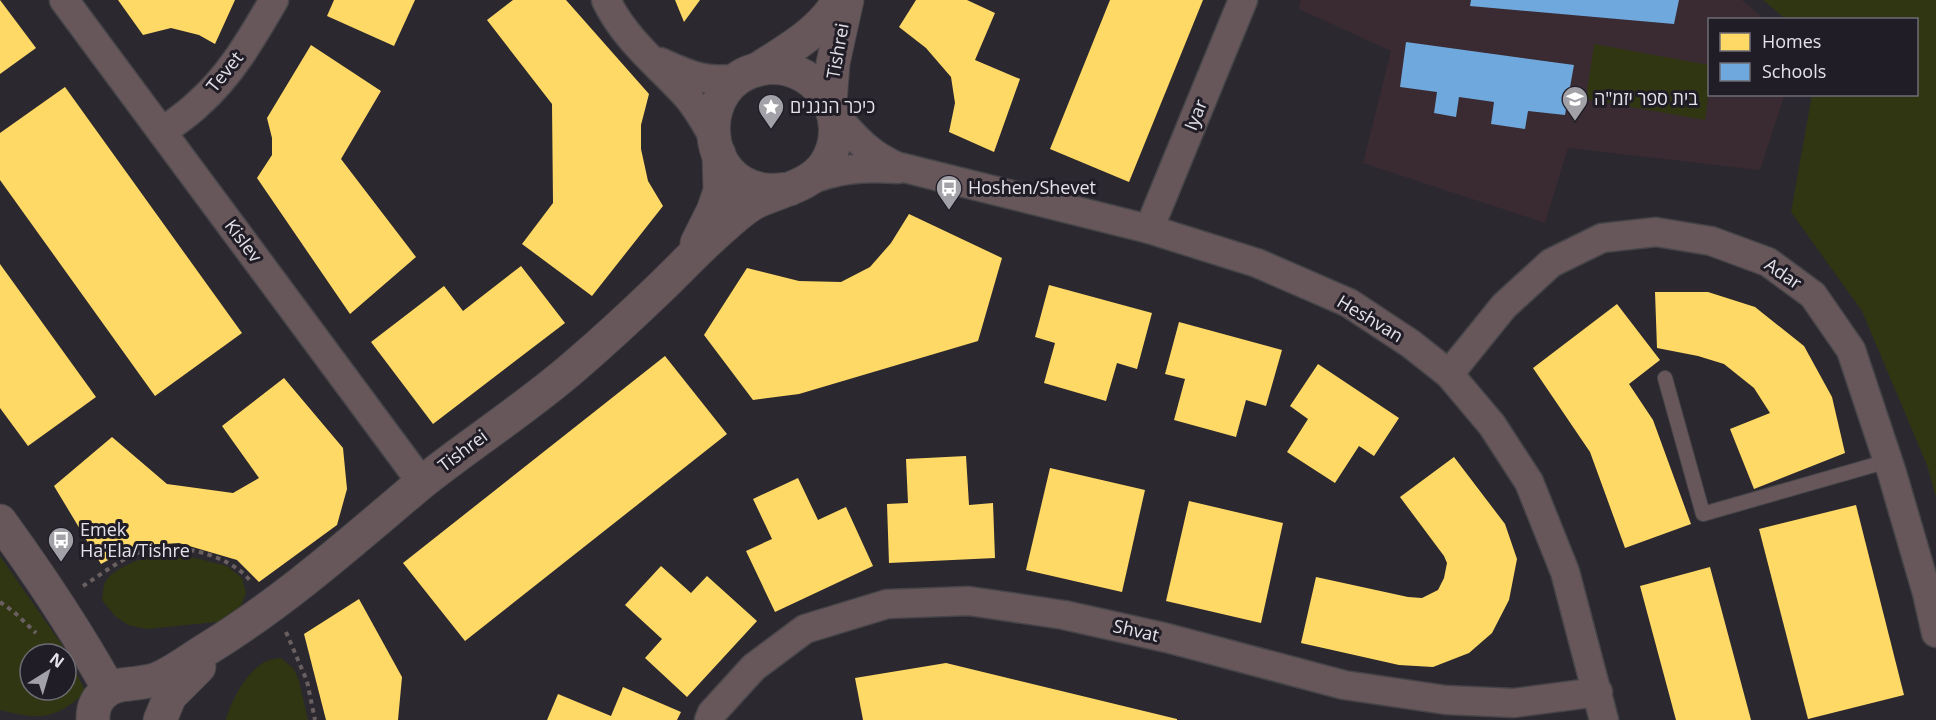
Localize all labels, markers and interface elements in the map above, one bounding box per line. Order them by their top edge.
legend [1708,18,1918,96]
street label: Tishrei [820,21,854,81]
text: Homes [1762,29,1821,53]
street label: Tevet [201,46,248,97]
text: Schools [1762,59,1826,83]
school or university icon: בית ספר יזמ"ה [1560,84,1590,122]
place label: בית ספר יזמ"ה [1594,86,1698,110]
place icon: כיכר הנגנים [756,92,786,130]
place label: כיכר הנגנים [790,94,875,118]
street label: Iyar [1178,95,1212,134]
bus stop icon: Hoshen/Shevet [934,173,964,211]
place label: Hoshen/Shevet [968,175,1096,199]
street label: Kislev [220,214,268,267]
street label: Adar [1760,252,1807,295]
street label: Heshvan [1333,289,1408,347]
street label: Tishrei [433,424,492,477]
place label: Emek Ha'Ela/Tishre [80,517,190,562]
bus stop icon: Emek Ha'Ela/Tishre [46,525,76,563]
street label: Shvat [1111,613,1161,647]
north arrow [18,642,78,702]
text: N [45,647,69,673]

